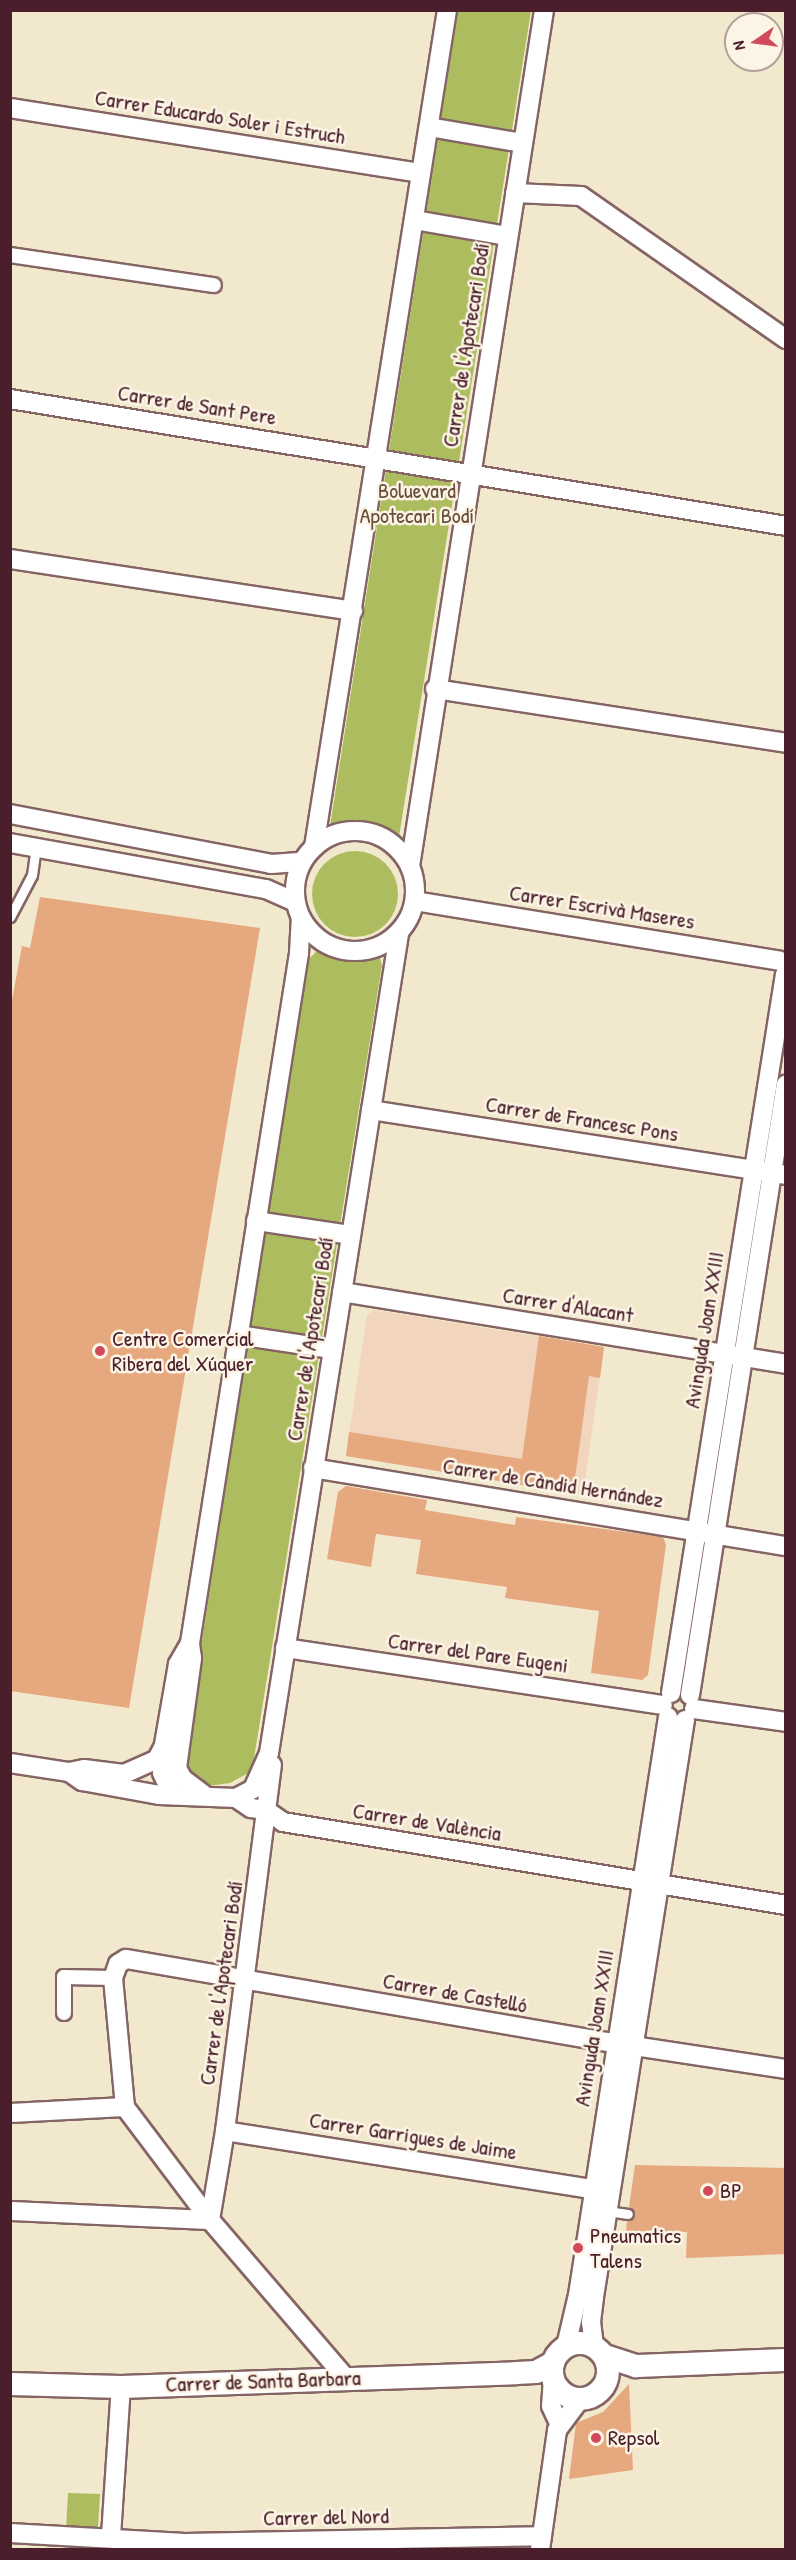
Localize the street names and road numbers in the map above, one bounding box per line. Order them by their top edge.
street label: Carrer Educardo Soler i Estruch [93,84,347,150]
street label: Carrer de l'Apotecari Bodí [437,241,495,449]
street label: Carrer de Sant Pere [116,379,278,431]
street label: Carrer Escrivà Maseres [508,879,696,935]
street label: Carrer de Francesc Pons [484,1091,680,1147]
street label: Carrer de l'Apotecari Bodí [281,1235,339,1443]
street label: Avinguda Joan XXIII [679,1250,729,1410]
street label: Carrer d'Alacant [501,1282,635,1328]
street label: Carrer de Càndid Hernández [441,1453,665,1513]
street label: Carrer del Pare Eugeni [386,1627,570,1679]
street label: Carrer de València [351,1797,503,1847]
street label: Carrer de l'Apotecari Bodí [194,1879,248,2087]
street label: Avinguda Joan XXIII [569,1948,619,2108]
street label: Carrer de Castelló [381,1967,529,2019]
street label: Carrer Garrigues de Jaime [307,2107,519,2165]
street label: Carrer de Santa Barbara [165,2364,361,2398]
street label: Carrer del Nord [263,2503,389,2531]

